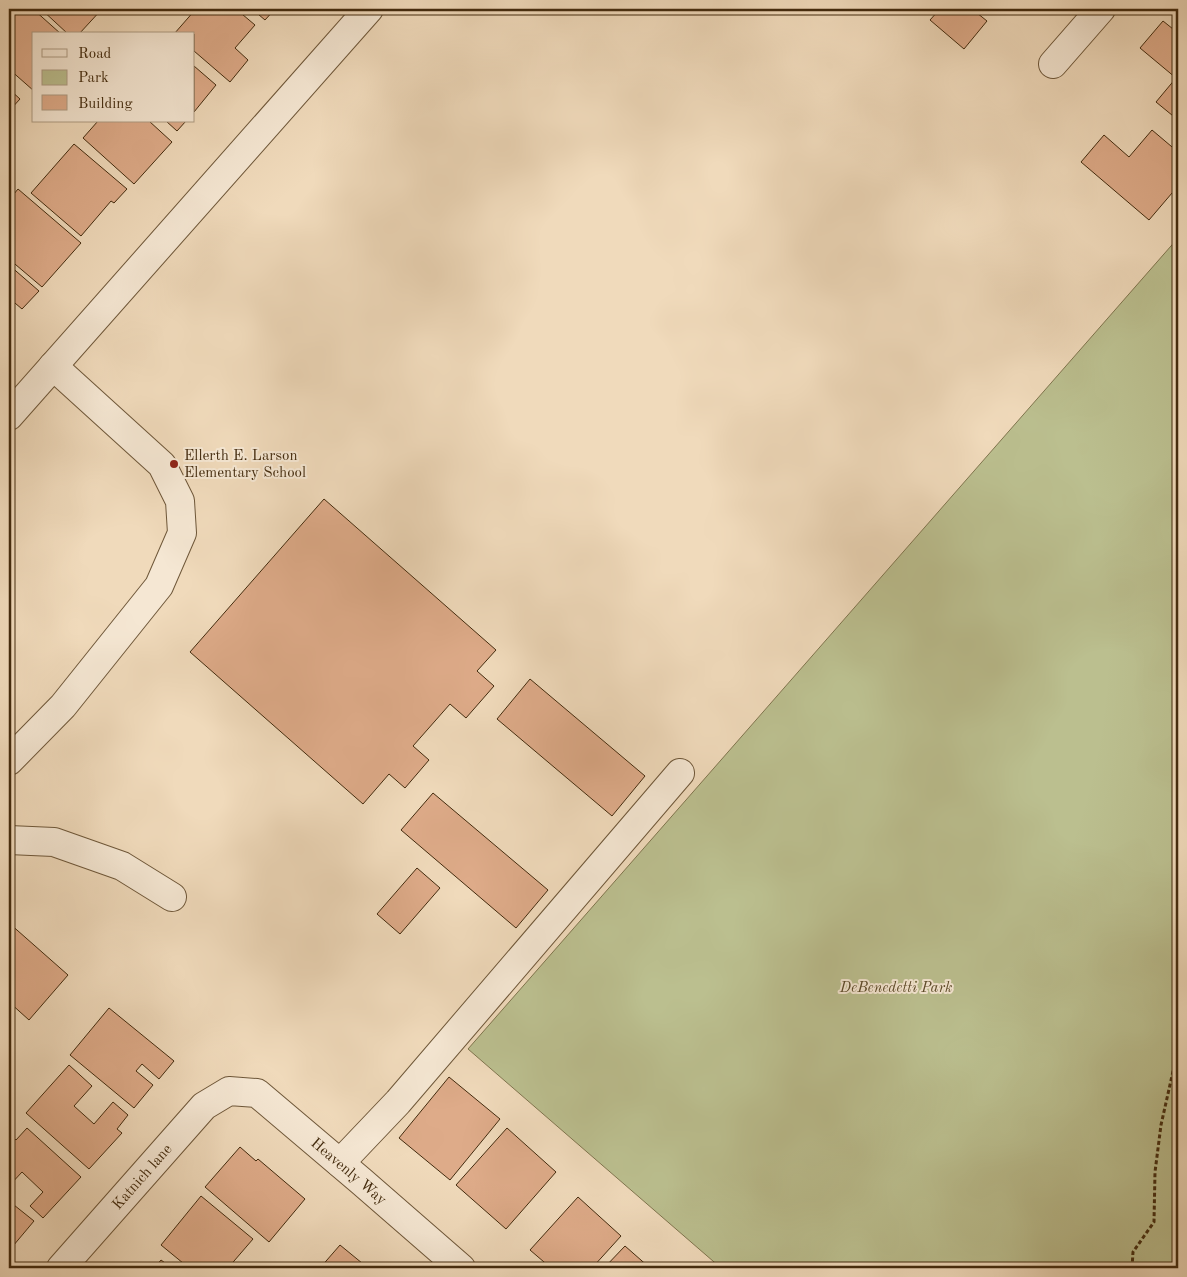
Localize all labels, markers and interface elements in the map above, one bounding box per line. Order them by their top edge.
legend [32,32,195,122]
text: Road [78,47,112,62]
text: Park [78,71,109,86]
text: Building [78,97,133,112]
place label: Ellerth E. Larson Elementary School [184,449,306,481]
marker: Ellerth E. Larson Elementary School [168,458,180,470]
park label: DeBenedetti Park [839,981,952,996]
street label: Heavenly Way [307,1136,389,1208]
street label: Katnich lane [110,1142,176,1213]

